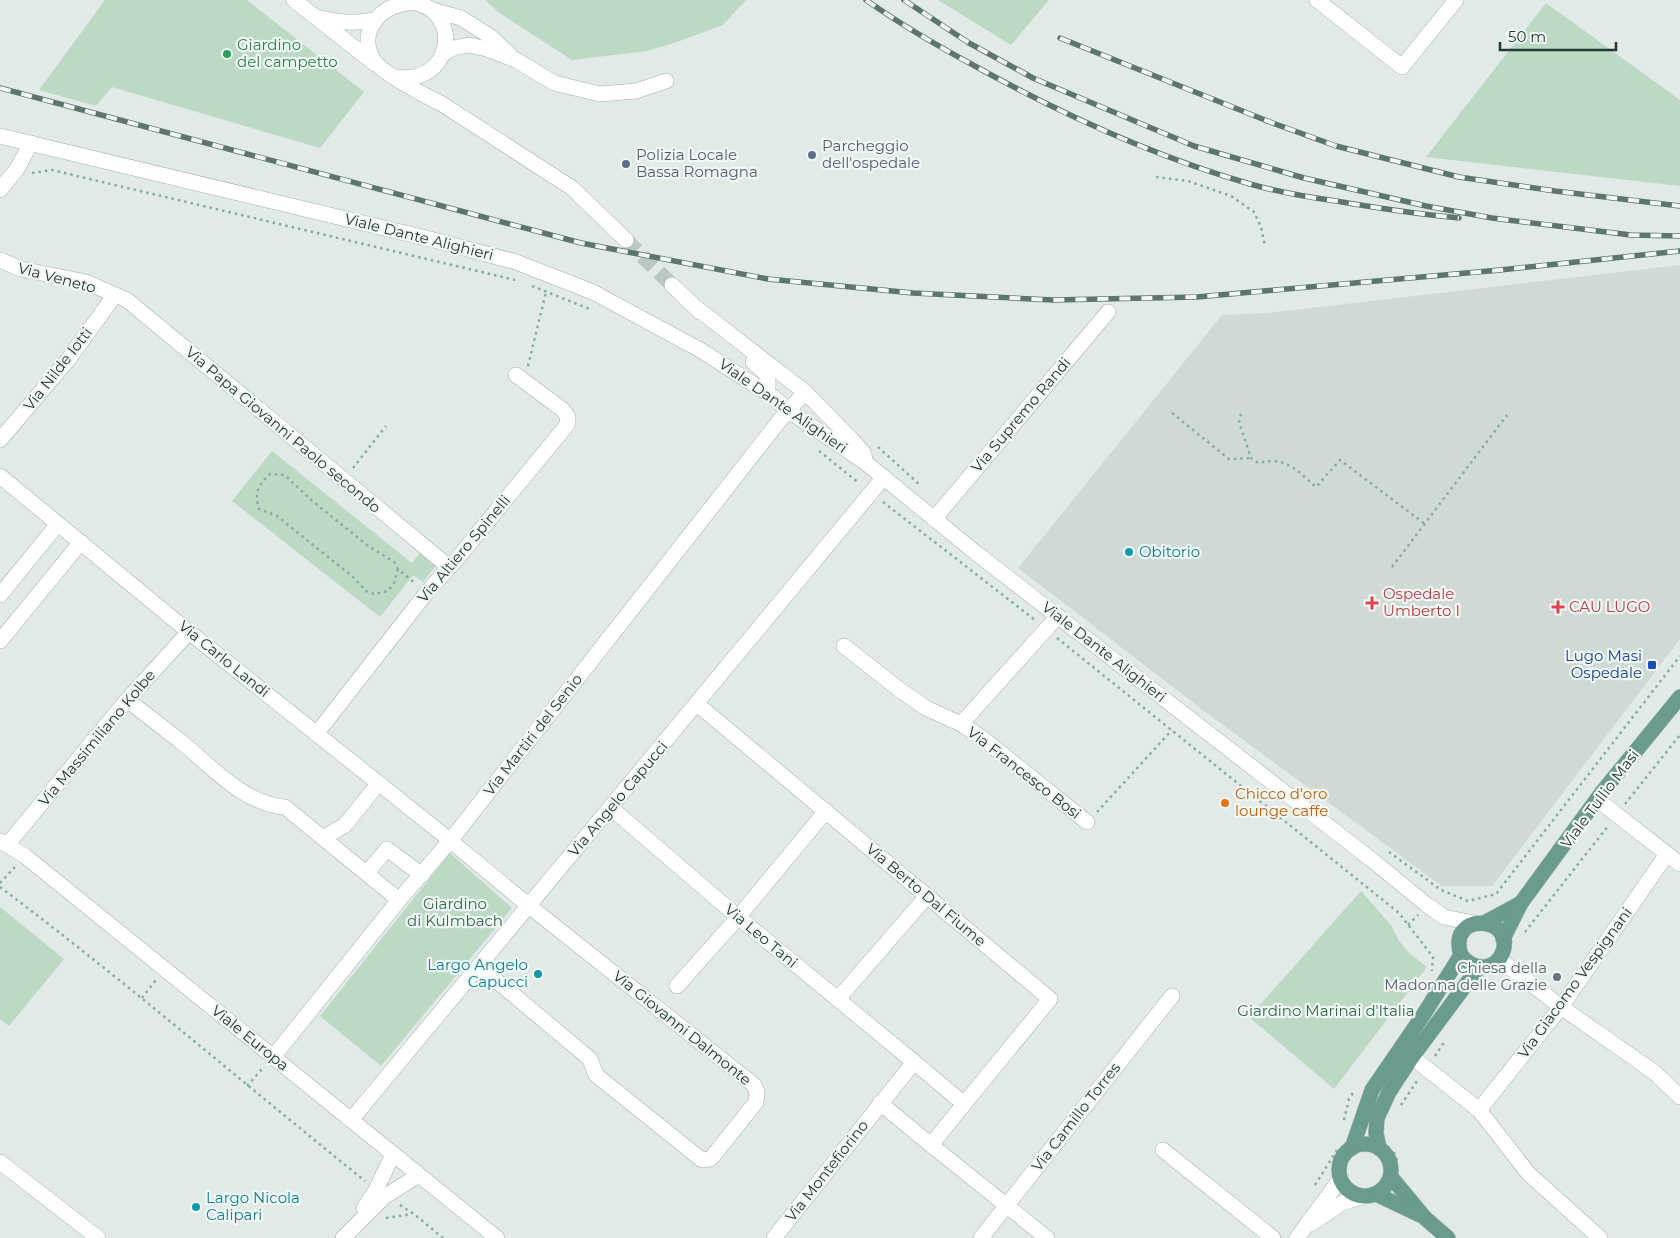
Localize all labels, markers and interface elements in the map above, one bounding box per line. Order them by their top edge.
scale bar [1500,20,1616,52]
text: 50 m [1508,27,1546,46]
place label: Giardino del campetto [237,35,338,71]
marker: Giardino del campetto [221,48,233,60]
place label: Parcheggio dell'ospedale [822,136,920,172]
place label: Polizia Locale Bassa Romagna [636,145,758,181]
marker: Parcheggio dell'ospedale [806,149,818,161]
marker: Polizia Locale Bassa Romagna [620,158,632,170]
street label: Viale Dante Alighieri [343,209,495,264]
street label: Via Veneto [16,258,98,297]
street label: Via Nilde Iotti [19,323,96,414]
street label: Via Papa Giovanni Paolo secondo [182,342,385,517]
street label: Via Supremo Randi [967,353,1074,476]
street label: Viale Dante Alighieri [715,354,851,457]
street label: Via Altiero Spinelli [413,491,514,606]
place label: Obitorio [1139,542,1200,561]
marker: Obitorio [1123,546,1135,558]
place label: Ospedale Umberto I [1383,584,1460,620]
marker: Ospedale Umberto I [1365,596,1379,610]
street label: Viale Dante Alighieri [1038,597,1170,706]
place label: CAU LUGO [1569,597,1650,616]
marker: CAU LUGO [1551,600,1565,614]
street label: Via Carlo Landi [175,616,274,701]
place label: Lugo Masi Ospedale [1565,646,1642,682]
marker: Lugo Masi Ospedale [1646,659,1658,671]
street label: Via Massimiliano Kolbe [34,666,159,810]
street label: Via Martiri del Senio [479,670,586,799]
street label: Via Francesco Bosi [964,722,1085,823]
street label: Via Angelo Capucci [564,737,671,860]
street label: Viale Tullio Masi [1556,746,1643,852]
place label: Chicco d'oro lounge caffe [1235,784,1328,820]
marker: Chicco d'oro lounge caffe [1219,797,1231,809]
street label: Via Berto Dal Fiume [863,839,990,950]
park label: Giardino di Kulmbach [407,894,503,930]
street label: Via Leo Tani [721,900,802,972]
street label: Via Giacomo Vespignani [1513,903,1636,1062]
place label: Largo Angelo Capucci [427,955,528,991]
place label: Chiesa della Madonna delle Grazie [1384,958,1547,994]
street label: Via Giovanni Dalmonte [609,966,755,1089]
marker: Largo Angelo Capucci [532,968,544,980]
marker: Chiesa della Madonna delle Grazie [1551,971,1563,983]
street label: Viale Europa [208,1001,293,1075]
park label: Giardino Marinai d'Italia [1237,1001,1415,1020]
street label: Via Camillo Torres [1027,1058,1124,1175]
street label: Via Montefiorino [781,1116,872,1225]
place label: Largo Nicola Calipari [206,1188,300,1224]
marker: Largo Nicola Calipari [190,1201,202,1213]

